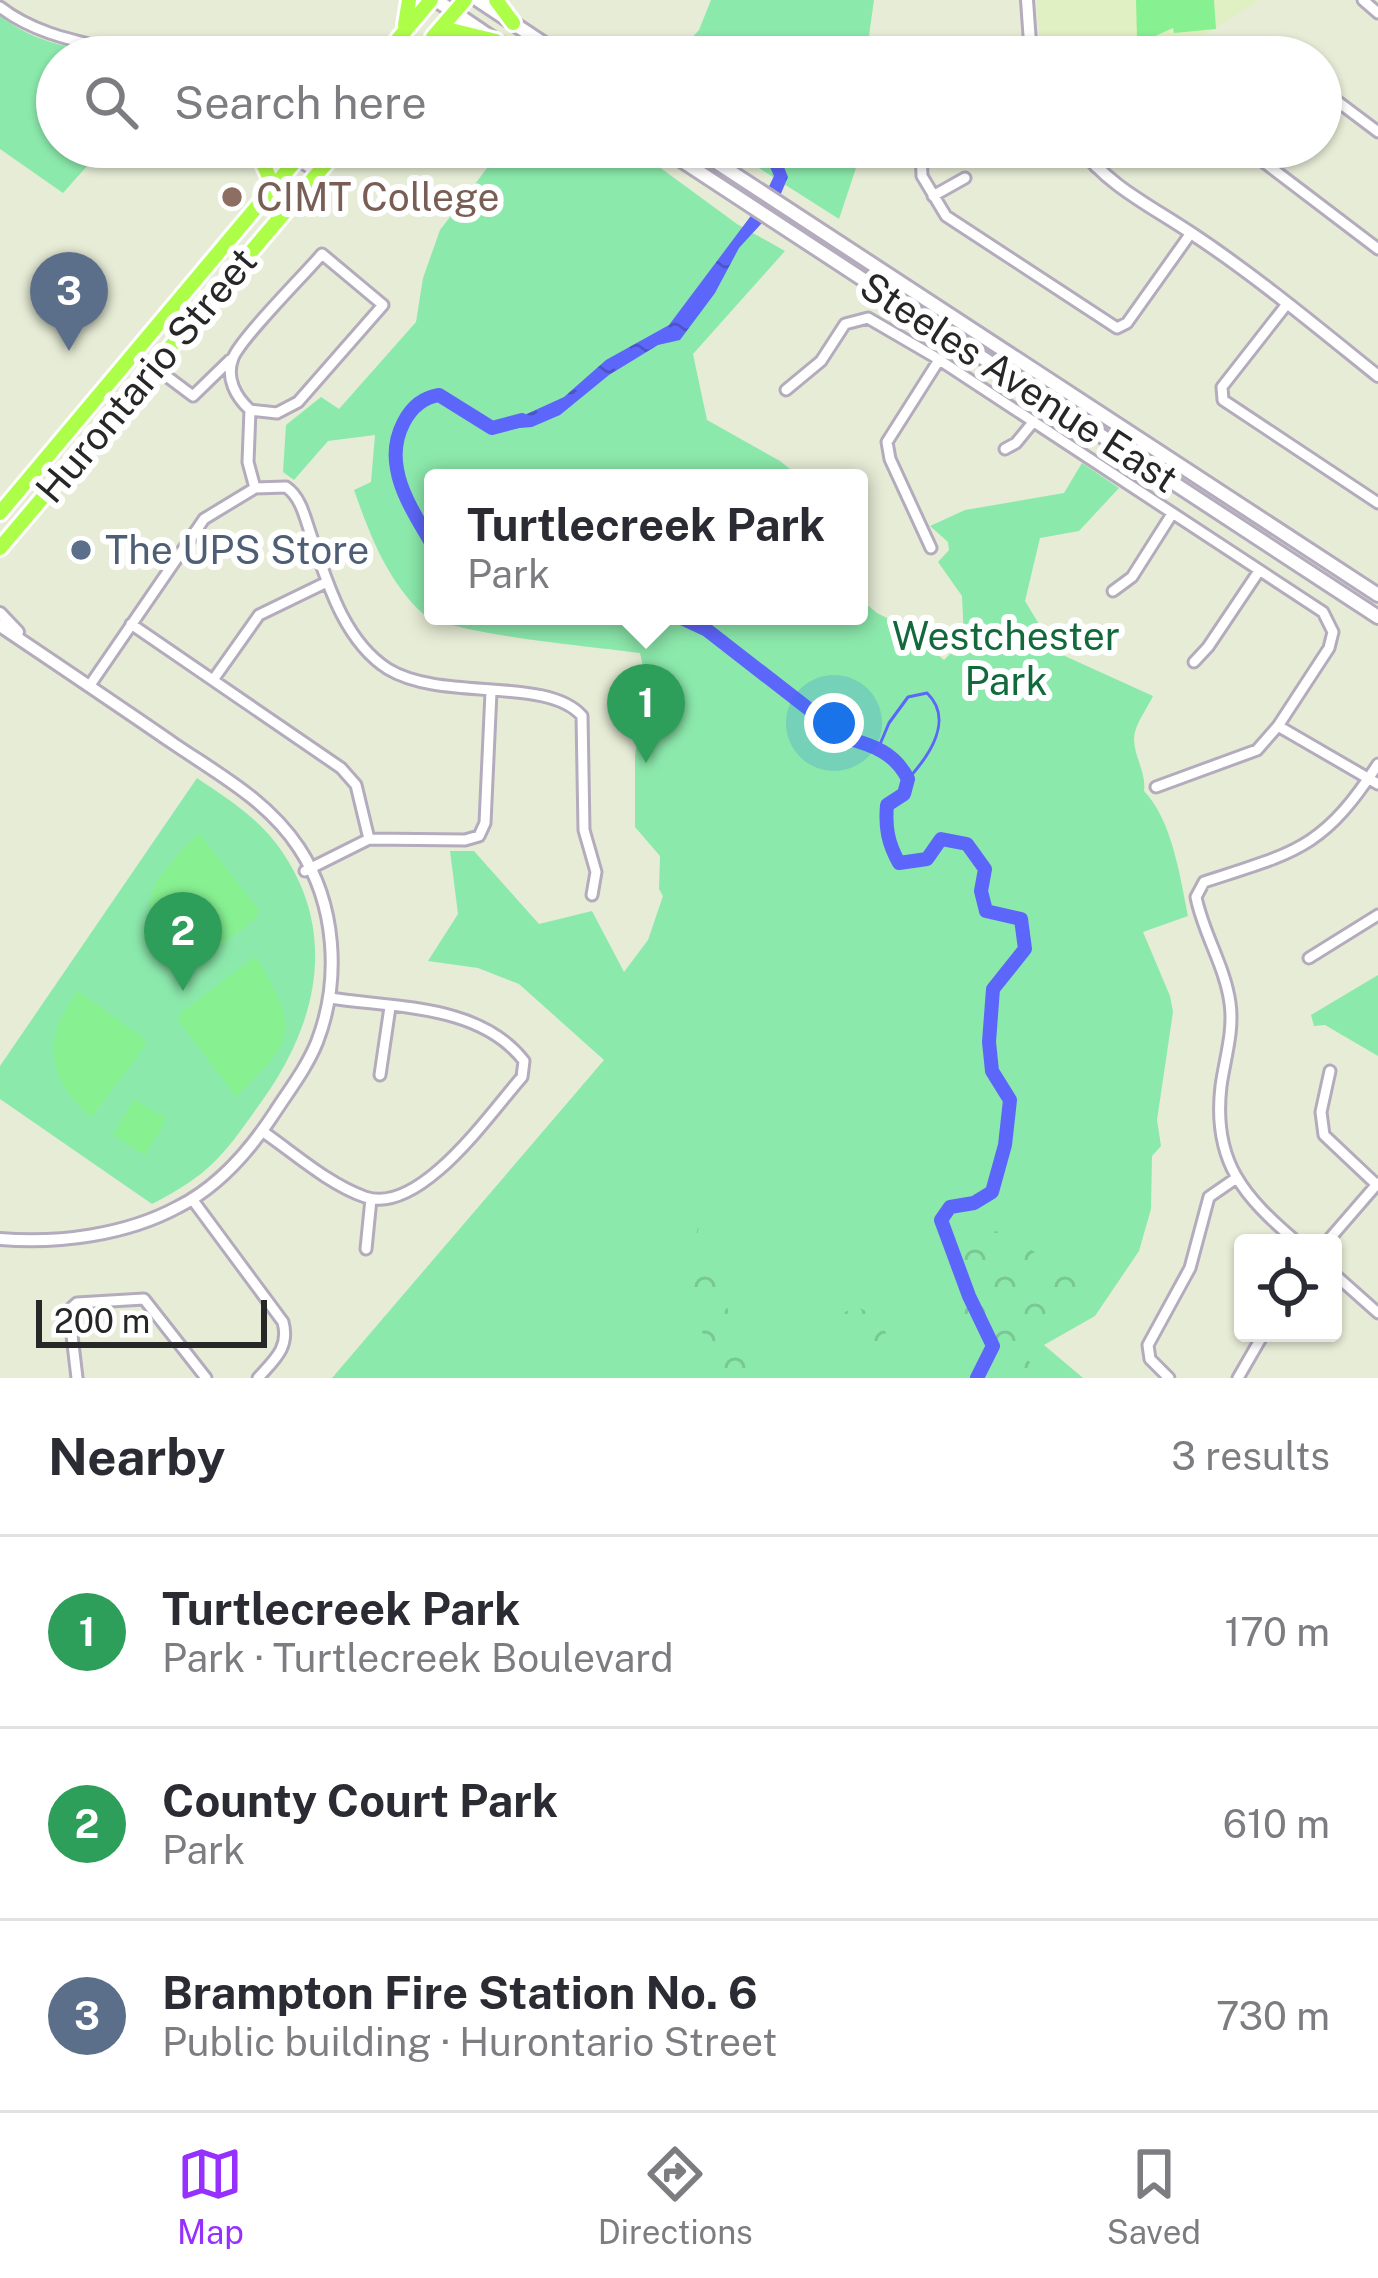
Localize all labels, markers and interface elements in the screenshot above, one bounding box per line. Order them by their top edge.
search box [36,36,1342,168]
icon: search [78,69,144,135]
text: Search here [174,76,427,129]
place label: CIMT College [256,174,500,220]
marker: CIMT College [219,184,245,210]
street label: Hurontario Street [26,238,266,512]
pin: 3 [30,252,108,351]
street label: Steeles Avenue East [852,262,1186,502]
popup [424,469,868,625]
text: Turtlecreek Park [467,498,825,551]
place label: The UPS Store [105,527,369,573]
marker: The UPS Store [68,537,94,563]
text: Park [467,551,550,597]
park label: Westchester Park [892,613,1120,704]
pin: 1 [607,664,685,763]
your location [804,693,864,753]
pin: 2 [144,892,222,991]
map controls [1234,1234,1342,1342]
button: locate [1234,1234,1342,1342]
scale bar [36,1294,267,1347]
text: 200 m [54,1302,150,1340]
text: Nearby [48,1427,225,1486]
text: 3 results [1171,1433,1330,1479]
text: Turtlecreek Park [162,1582,520,1635]
text: 1 [79,1609,95,1655]
text: 170 m [1224,1609,1330,1655]
text: Park · Turtlecreek Boulevard [162,1635,674,1681]
text: County Court Park [162,1774,558,1827]
text: 2 [75,1801,99,1847]
text: 610 m [1223,1801,1330,1847]
text: Park [162,1827,245,1873]
text: Brampton Fire Station No. 6 [162,1966,758,2019]
text: 3 [74,1993,100,2039]
text: 730 m [1216,1993,1330,2039]
text: Public building · Hurontario Street [162,2019,777,2065]
tab: Map [177,2141,244,2251]
tab: Directions [598,2141,753,2251]
tab: Saved [1107,2141,1201,2251]

